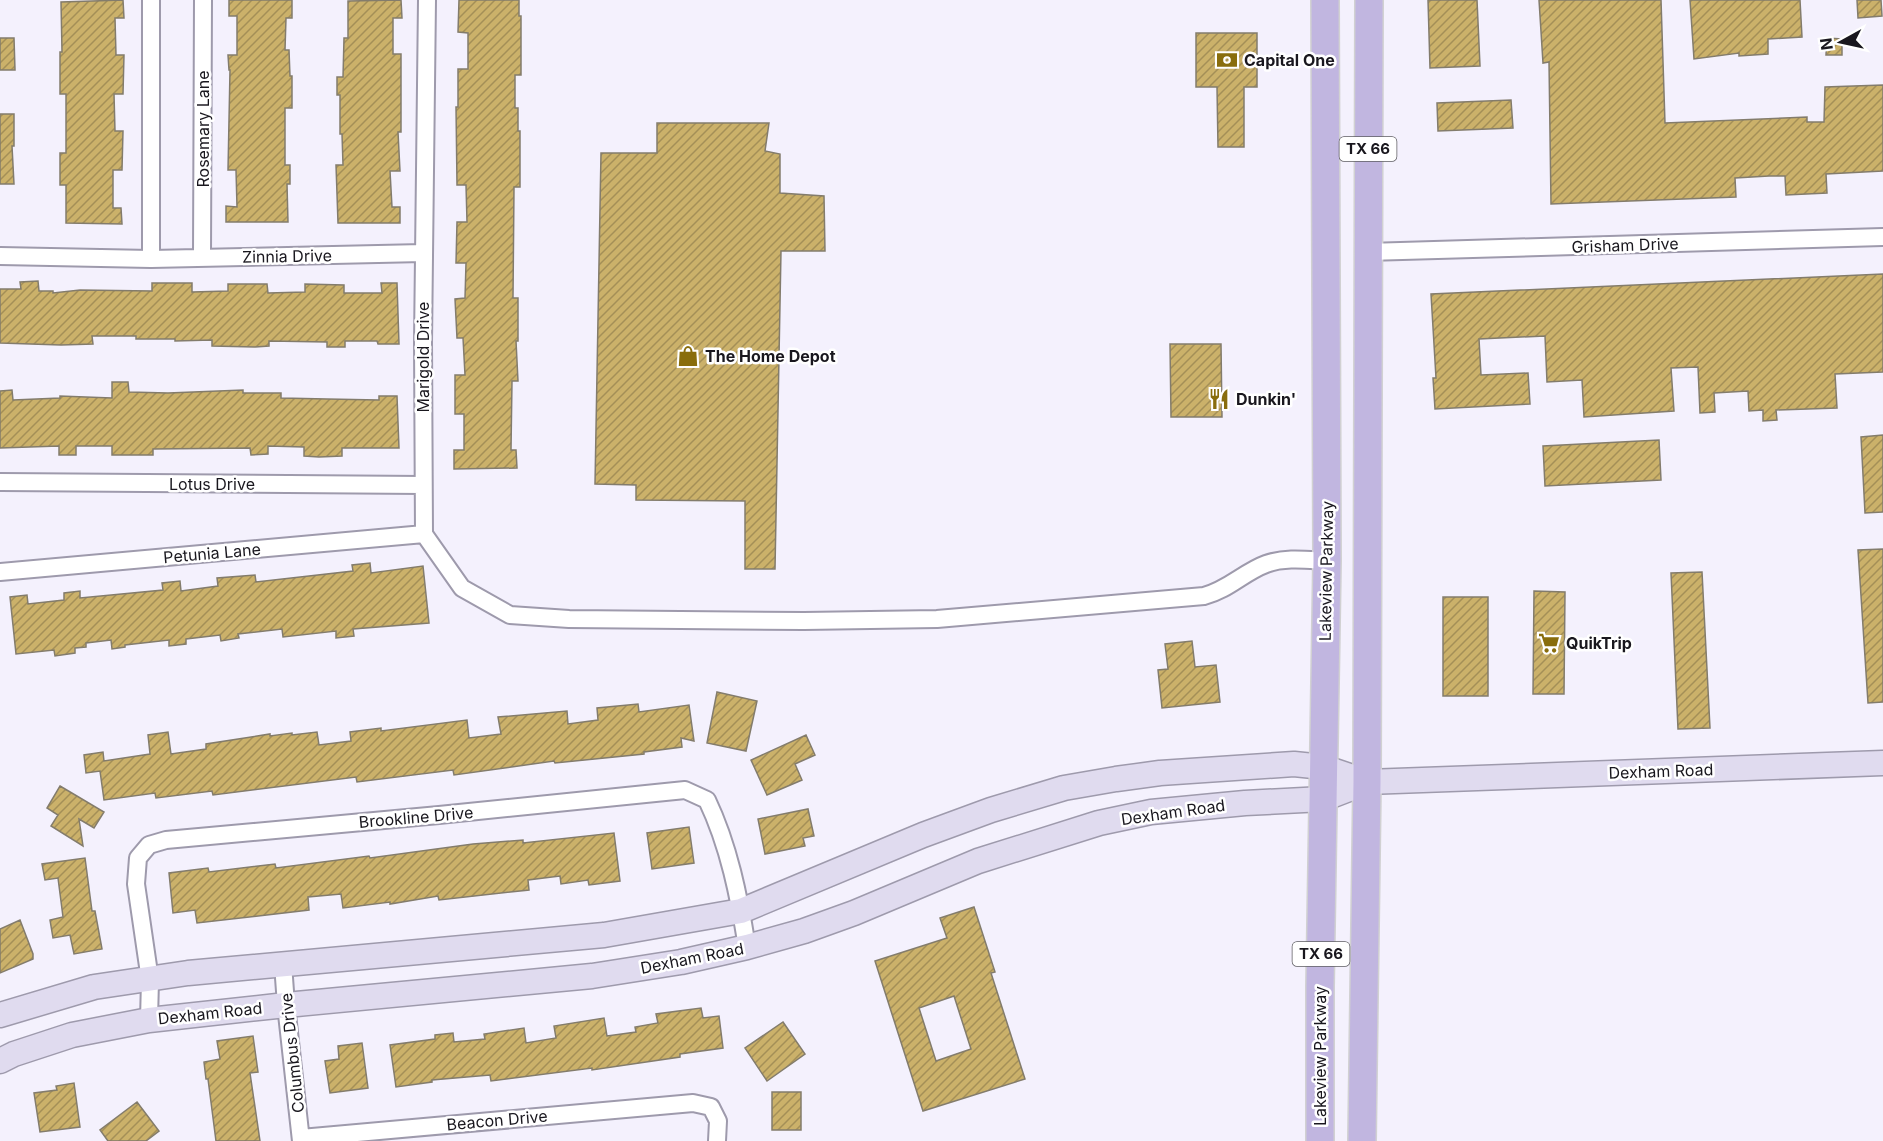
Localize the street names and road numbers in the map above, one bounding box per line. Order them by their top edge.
street label: Rosemary Lane [193,70,213,188]
road number: TX 66 [1340,137,1396,161]
street label: Grisham Drive [1571,233,1679,257]
street label: Zinnia Drive [242,245,332,267]
street label: Marigold Drive [413,302,433,412]
street label: Lotus Drive [169,474,255,494]
street label: Lakeview Parkway [1315,501,1337,641]
street label: Petunia Lane [162,539,262,567]
street label: Dexham Road [1608,759,1714,783]
street label: Dexham Road [1120,795,1226,829]
street label: Brookline Drive [358,802,474,832]
street label: Dexham Road [639,938,745,978]
road number: TX 66 [1292,942,1350,966]
street label: Lakeview Parkway [1310,986,1330,1126]
street label: Columbus Drive [276,992,308,1114]
street label: Dexham Road [157,998,263,1028]
street label: Beacon Drive [446,1106,548,1134]

